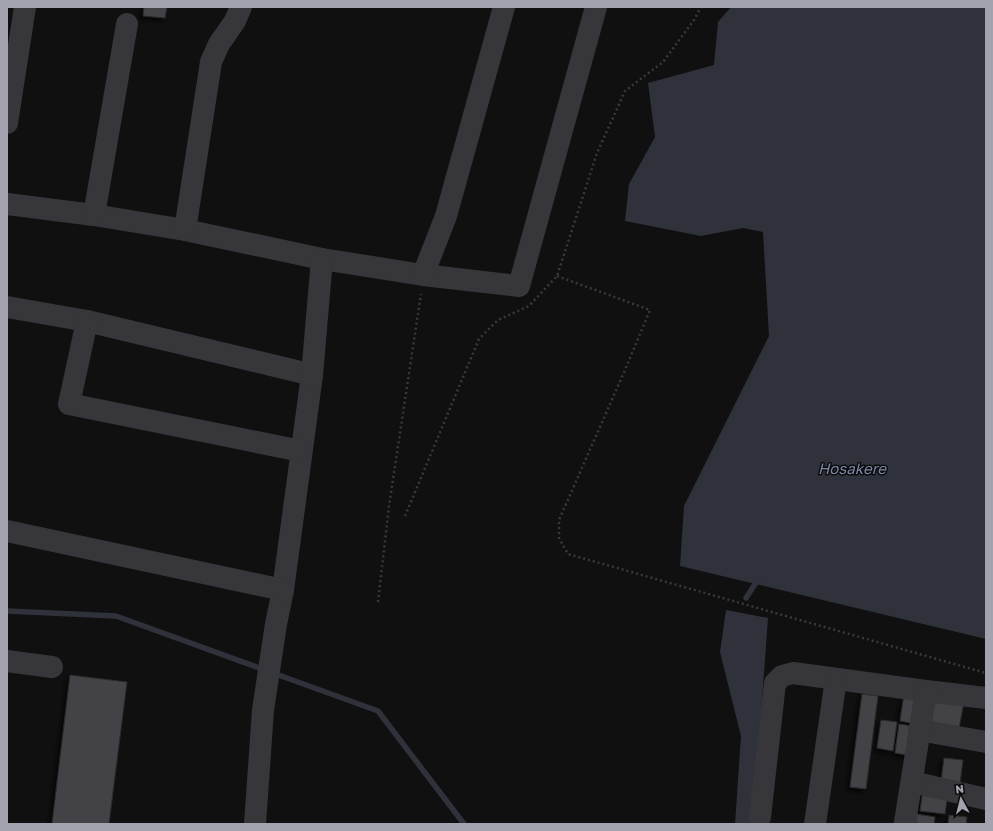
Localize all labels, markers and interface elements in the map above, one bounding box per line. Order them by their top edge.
water label: Hosakere [818,459,887,477]
north arrow [941,779,981,819]
text: N [955,782,965,796]

